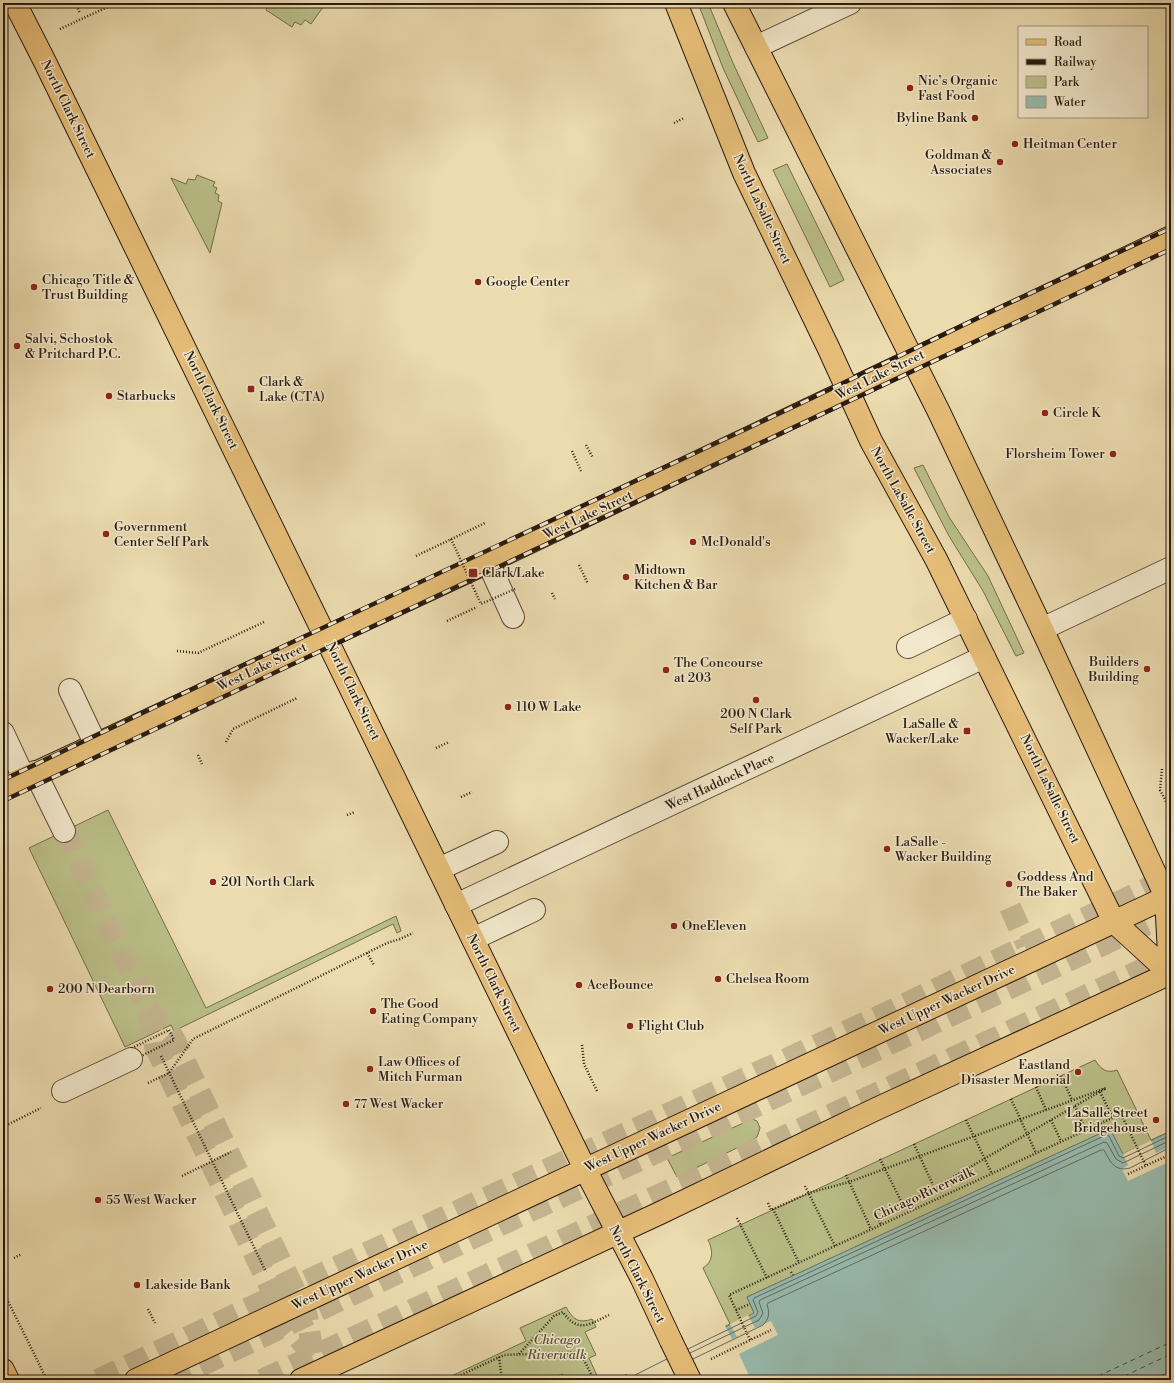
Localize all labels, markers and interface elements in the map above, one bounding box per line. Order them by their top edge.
legend [1018,26,1148,118]
text: Road [1054,35,1082,50]
text: Railway [1054,55,1096,70]
street label: North Clark Street [37,57,99,161]
place label: Nic’s Organic Fast Food [918,73,998,104]
text: Park [1054,75,1080,90]
marker: Nic’s Organic Fast Food [905,83,915,93]
text: Water [1053,95,1086,110]
place label: Byline Bank [895,110,968,126]
marker: Byline Bank [970,113,980,123]
place label: Heitman Center [1023,136,1117,152]
marker: Heitman Center [1010,139,1020,149]
place label: Goldman & Associates [925,147,993,178]
street label: North LaSalle Street [730,151,795,267]
marker: Goldman & Associates [995,157,1005,167]
place label: Chicago Title & Trust Building [42,272,135,303]
place label: Google Center [486,274,570,290]
marker: Google Center [473,277,483,287]
marker: Chicago Title & Trust Building [29,282,39,292]
place label: Salvi, Schostok & Pritchard P.C. [25,331,121,362]
marker: Salvi, Schostok & Pritchard P.C. [12,341,22,351]
street label: West Lake Street [832,346,927,404]
street label: North Clark Street [180,348,242,452]
place label: Clark & Lake (CTA) [259,374,325,405]
marker: Clark & Lake (CTA) [246,384,256,394]
place label: Starbucks [117,388,176,404]
marker: Starbucks [104,391,114,401]
place label: Circle K [1053,405,1102,421]
marker: Circle K [1040,408,1050,418]
street label: North LaSalle Street [867,444,939,556]
place label: Florsheim Tower [1005,446,1105,462]
marker: Florsheim Tower [1108,449,1118,459]
street label: West Lake Street [540,487,636,543]
place label: Government Center Self Park [114,519,210,550]
marker: Government Center Self Park [101,529,111,539]
place label: McDonald's [701,534,771,550]
marker: McDonald's [688,537,698,547]
place label: Midtown Kitchen & Bar [634,562,718,593]
place label: Clark/Lake [482,565,545,581]
marker: Clark/Lake [467,567,479,579]
marker: Midtown Kitchen & Bar [621,572,631,582]
street label: West Lake Street [214,639,310,695]
street label: North Clark Street [322,639,384,743]
place label: Builders Building [1087,654,1139,685]
place label: The Concourse at 203 [674,655,763,686]
marker: Builders Building [1142,664,1152,674]
marker: The Concourse at 203 [661,665,671,675]
marker: 200 N Clark Self Park [751,695,761,705]
place label: 110 W Lake [516,699,582,715]
marker: 110 W Lake [503,702,513,712]
place label: 200 N Clark Self Park [720,706,793,737]
place label: LaSalle & Wacker/Lake [884,716,960,747]
marker: LaSalle & Wacker/Lake [962,726,972,736]
street label: North LaSalle Street [1017,732,1084,847]
street label: West Haddock Place [662,750,777,815]
place label: LaSalle - Wacker Building [894,834,992,865]
marker: LaSalle - Wacker Building [882,844,892,854]
place label: Goddess And The Baker [1017,869,1094,900]
place label: 201 North Clark [221,874,316,890]
marker: 201 North Clark [208,877,218,887]
marker: Goddess And The Baker [1004,879,1014,889]
place label: OneEleven [682,918,747,934]
marker: OneEleven [669,921,679,931]
street label: North Clark Street [463,931,525,1035]
street label: West Upper Wacker Drive [875,961,1018,1039]
place label: Chelsea Room [726,971,810,987]
marker: Chelsea Room [713,974,723,984]
place label: AceBounce [586,977,654,993]
marker: AceBounce [574,980,584,990]
place label: 200 N Dearborn [58,981,155,997]
marker: 200 N Dearborn [45,984,55,994]
place label: The Good Eating Company [381,996,479,1027]
marker: The Good Eating Company [368,1006,378,1016]
place label: Flight Club [638,1018,704,1034]
marker: Flight Club [625,1021,635,1031]
place label: Law Offices of Mitch Furman [378,1054,463,1085]
place label: Eastland Disaster Memorial [961,1057,1071,1088]
marker: Law Offices of Mitch Furman [365,1064,375,1074]
marker: Eastland Disaster Memorial [1073,1067,1083,1077]
place label: 77 West Wacker [354,1096,444,1112]
street label: West Upper Wacker Drive [581,1098,724,1176]
marker: 77 West Wacker [341,1099,351,1109]
place label: LaSalle Street Bridgehouse [1067,1105,1148,1136]
marker: LaSalle Street Bridgehouse [1151,1115,1161,1125]
street label: Chicago Riverwalk [871,1163,978,1224]
place label: 55 West Wacker [106,1192,197,1208]
marker: 55 West Wacker [93,1195,103,1205]
street label: North Clark Street [605,1222,669,1326]
street label: West Upper Wacker Drive [288,1236,431,1314]
place label: Lakeside Bank [145,1277,232,1293]
marker: Lakeside Bank [132,1280,142,1290]
park label: Chicago Riverwalk [526,1332,587,1363]

